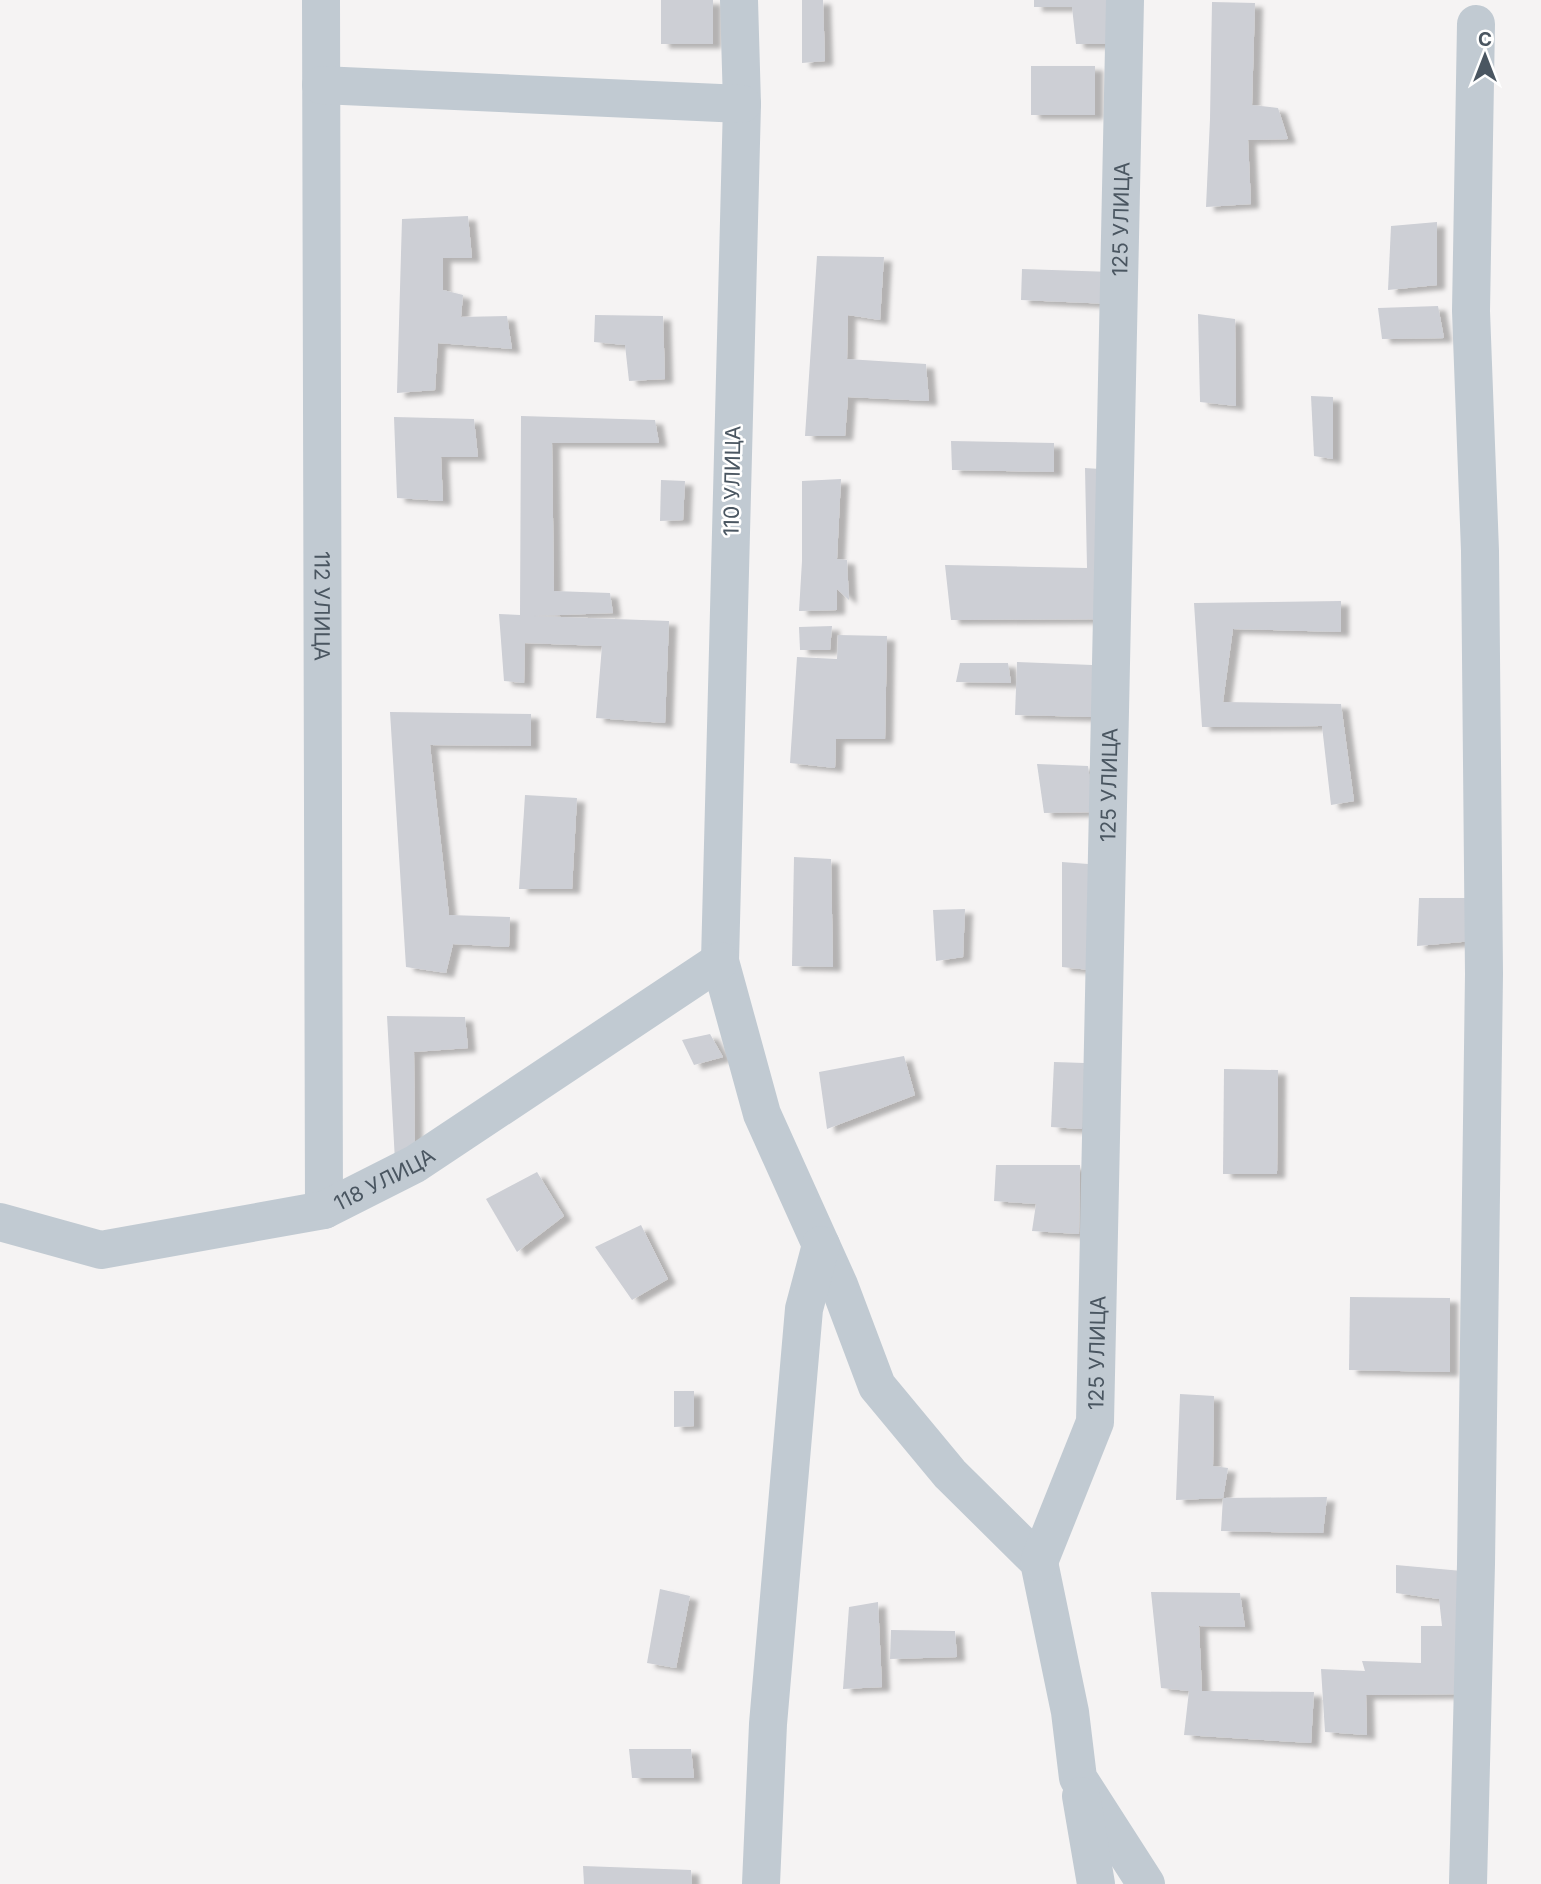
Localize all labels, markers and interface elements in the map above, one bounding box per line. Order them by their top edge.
north arrow [1450,21,1520,91]
text: С [1478,28,1492,51]
street label: 125 УЛИЦА [1107,162,1134,277]
street label: 110 УЛИЦА [719,425,745,537]
street label: 112 УЛИЦА [310,551,335,661]
street label: 125 УЛИЦА [1095,727,1122,842]
street label: 118 УЛИЦА [329,1142,439,1216]
street label: 125 УЛИЦА [1083,1295,1110,1410]

